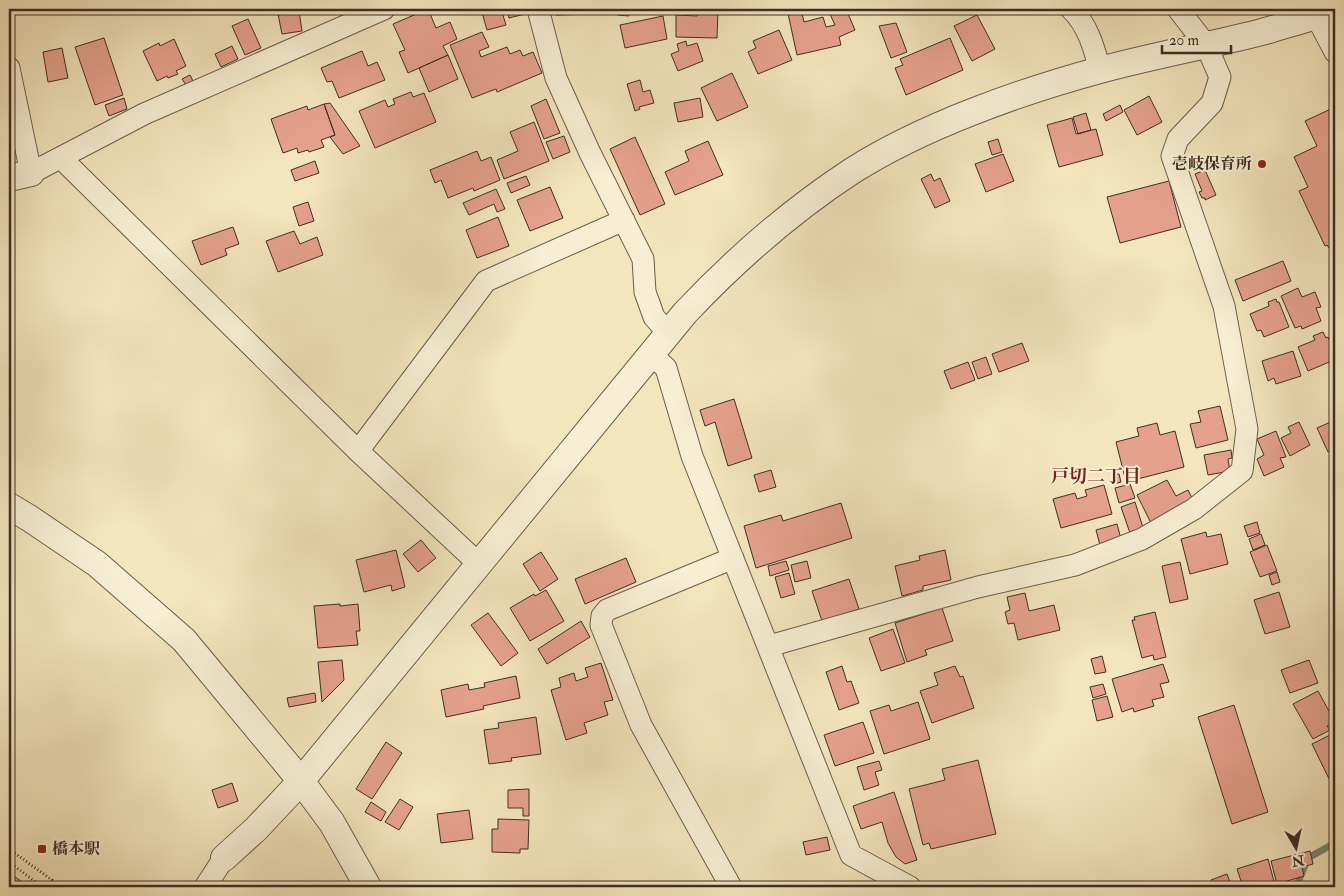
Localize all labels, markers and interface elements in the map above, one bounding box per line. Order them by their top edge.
scale bar [1162,22,1230,54]
text: 20 m [1169,31,1199,50]
place label: 壱岐保育所 [1172,154,1252,174]
marker: 壱岐保育所 [1256,158,1268,170]
district label: 戸切二丁目 [1051,465,1141,488]
north arrow [1272,824,1322,874]
place label: 橋本駅 [52,839,100,859]
marker: 橋本駅 [36,843,48,855]
text: N [1290,851,1306,870]

